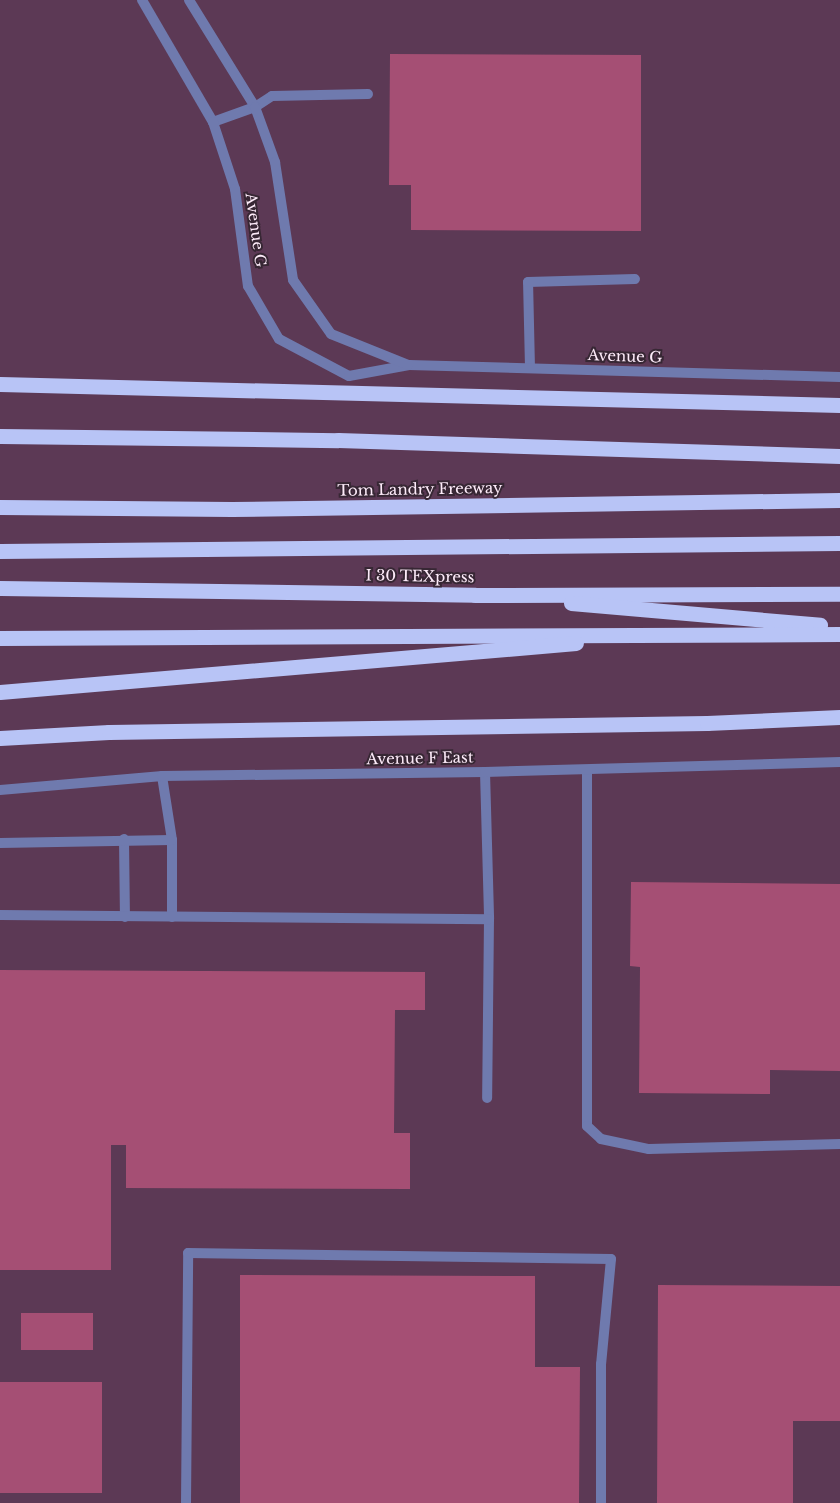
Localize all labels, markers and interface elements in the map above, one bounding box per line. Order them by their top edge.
street label: Avenue G [242,192,270,268]
street label: Avenue G [587,346,663,366]
street label: Tom Landry Freeway [337,479,503,499]
street label: I 30 TEXpress [365,566,475,586]
street label: Avenue F East [366,748,474,768]

